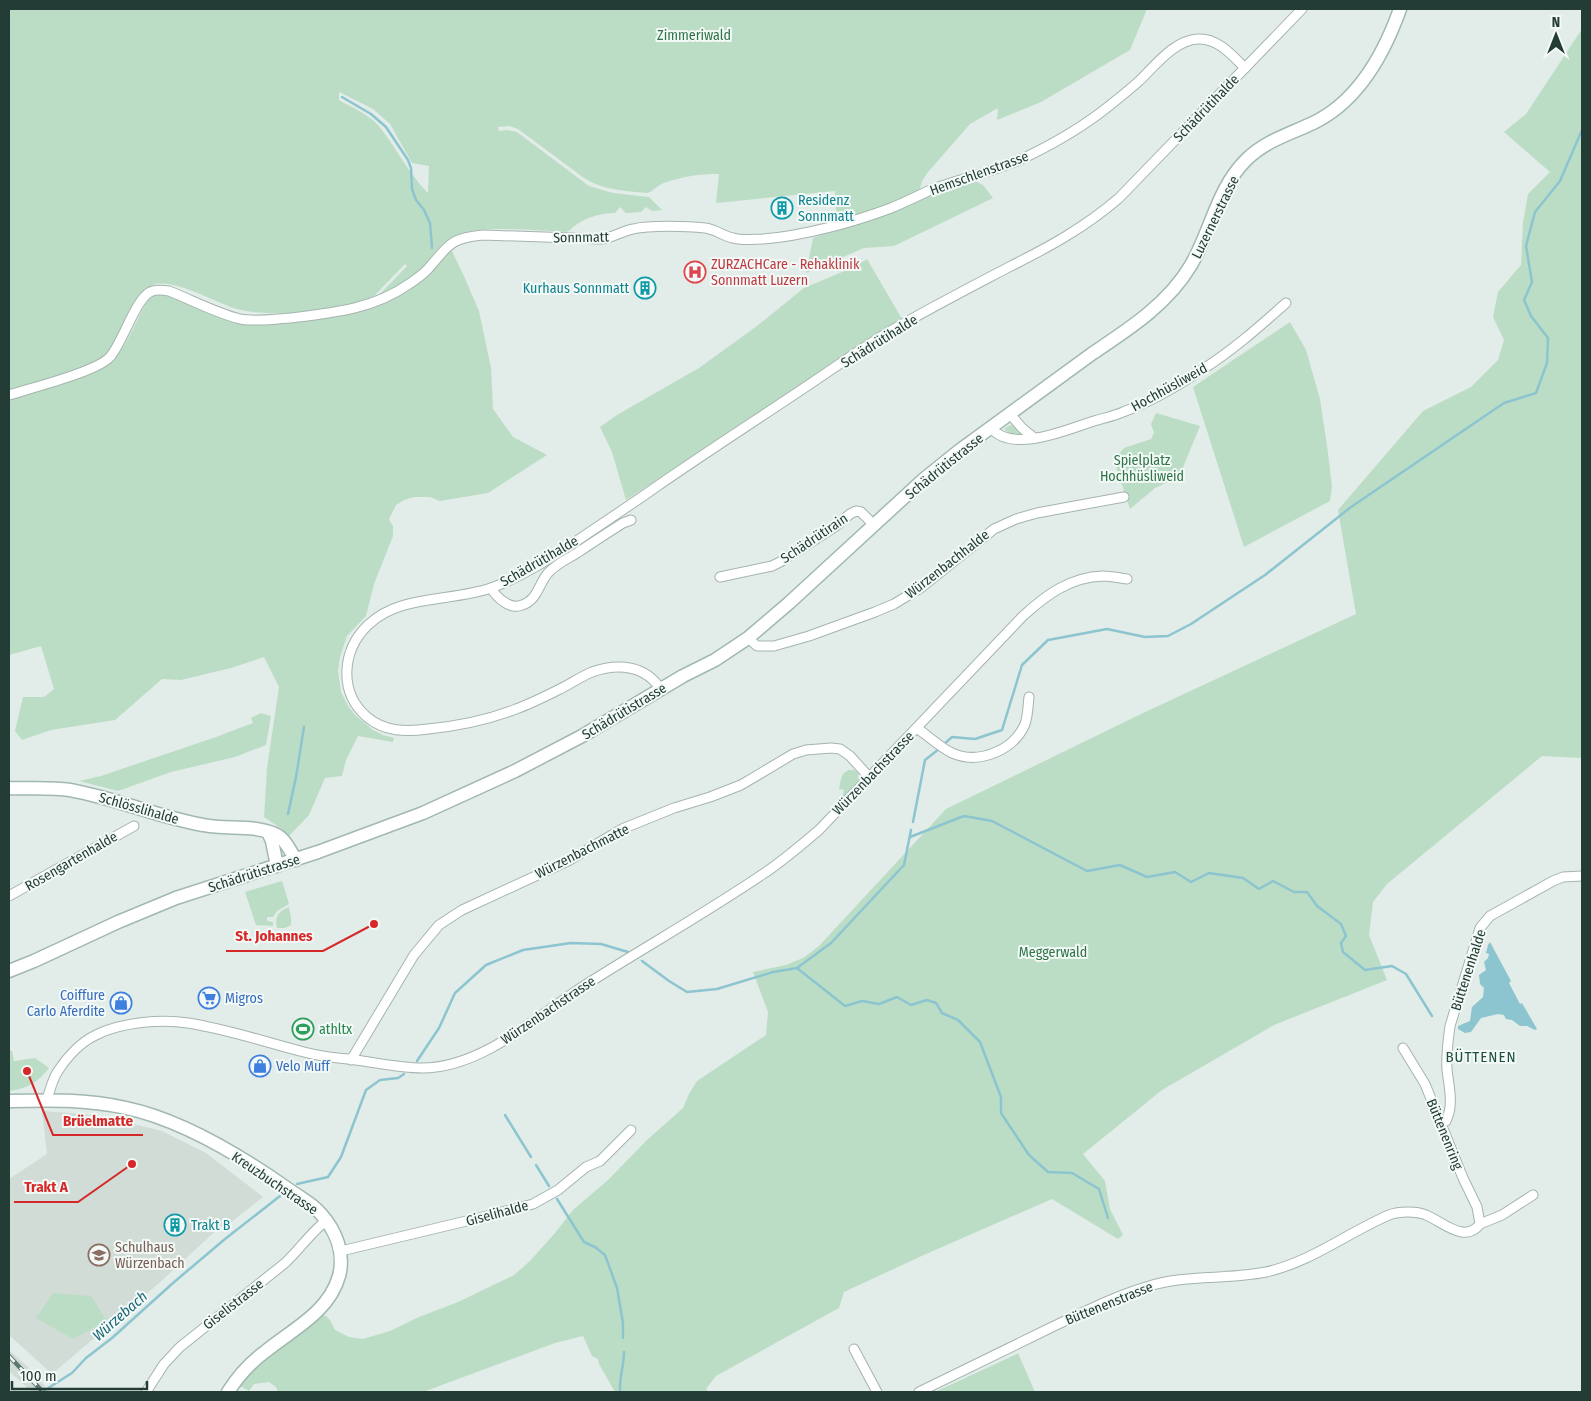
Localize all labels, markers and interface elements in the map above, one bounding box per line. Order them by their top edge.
north arrow [1531,10,1581,60]
text: N [1552,14,1560,31]
park label: Zimmeriwald [657,27,731,44]
street label: Schädrütihalde [1170,71,1243,146]
street label: Hemschlenstrasse [927,148,1031,199]
street label: Luzernerstrasse [1188,173,1243,261]
place label: Residenz Sonnmatt [798,192,854,225]
building icon: Residenz Sonnmatt [770,196,794,220]
street label: Sonnmatt [553,229,609,246]
place label: ZURZACHCare - Rehaklinik Sonnmatt Luzern [711,256,860,289]
hospital icon: ZURZACHCare - Rehaklinik Sonnmatt Luzern [683,260,707,284]
building icon: Kurhaus Sonnmatt [633,276,657,300]
place label: Kurhaus Sonnmatt [523,280,629,297]
street label: Schädrütihalde [838,311,921,372]
street label: Hochhüsliweid [1128,360,1210,415]
street label: Schädrütistrasse [902,430,987,503]
park label: Spielplatz Hochhüsliweid [1100,452,1184,485]
street label: Schädrütirain [778,510,851,567]
street label: Würzenbachhalde [902,526,993,602]
street label: Schädrütihalde [497,532,581,591]
street label: Schädrütistrasse [579,680,670,743]
street label: Würzenbachstrasse [829,728,918,819]
street label: Schlösslihalde [97,789,181,828]
street label: Würzenbachmatte [532,820,632,882]
street label: Rosengartenhalde [22,828,121,895]
street label: Schädrütistrasse [206,851,302,896]
callout: St. Johannes [226,921,323,951]
text: St. Johannes [235,927,313,945]
street label: Büttenenhalde [1447,927,1490,1013]
park label: Meggerwald [1019,944,1087,961]
street label: Würzenbachstrasse [498,973,599,1048]
supermarket icon: Migros [197,986,221,1010]
place label: Coiffure Carlo Aferdite [27,987,105,1020]
place label: Migros [225,990,263,1007]
shop icon: Coiffure Carlo Aferdite [109,991,133,1015]
sports icon: athltx [291,1017,315,1041]
place label: athltx [319,1021,353,1038]
district label: BÜTTENEN [1445,1048,1517,1066]
shop icon: Velo Muff [248,1054,272,1078]
place label: Velo Muff [276,1058,332,1075]
street label: Büttenenring [1423,1096,1467,1172]
callout: Brüelmatte [53,1105,143,1135]
text: Brüelmatte [63,1112,133,1130]
street label: Kreuzbuchstrasse [228,1148,321,1219]
callout: Trakt A [14,1172,78,1202]
text: Trakt A [24,1178,69,1196]
street label: Giselihalde [464,1197,530,1230]
building icon: Trakt B [163,1213,187,1237]
place label: Trakt B [191,1217,231,1234]
place label: Schulhaus Würzenbach [115,1239,185,1272]
school or university icon: Schulhaus Würzenbach [87,1243,111,1267]
street label: Giselistrasse [200,1275,267,1333]
street label: Büttenenstrasse [1063,1278,1156,1329]
water label: Würzebach [89,1287,151,1345]
scale bar [12,1358,148,1390]
text: 100 m [20,1367,57,1385]

